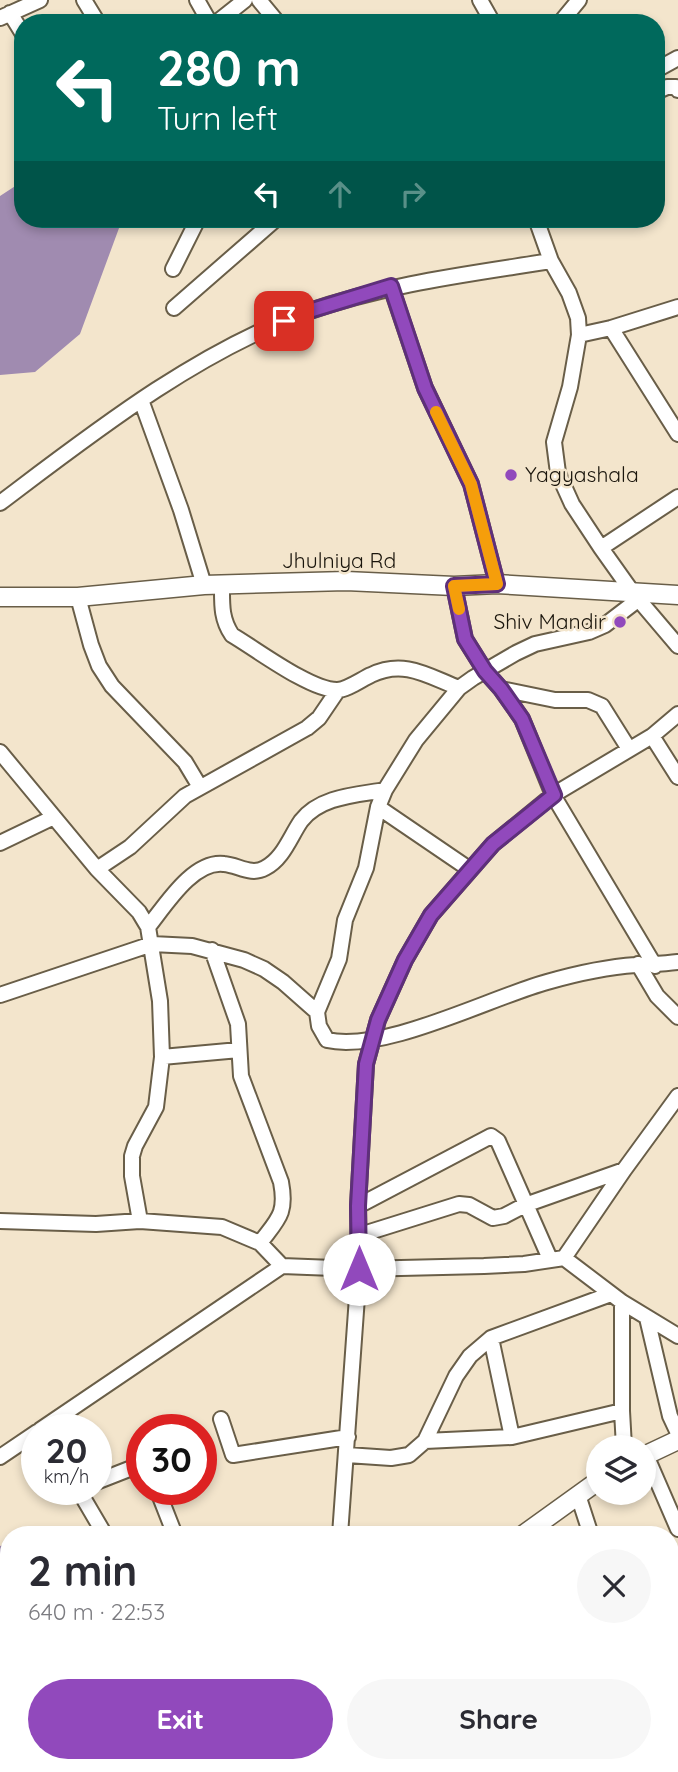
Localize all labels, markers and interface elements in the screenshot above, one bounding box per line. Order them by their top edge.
text: 280 m [157,37,301,98]
icon: left [42,42,133,133]
text: Turn left [157,98,278,138]
icon: left [248,175,286,213]
icon: ahead [321,175,359,213]
icon: right [394,175,432,213]
pin [254,291,314,351]
icon: arrive [265,302,303,340]
place label: Yagyashala [525,461,639,487]
marker: Yagyashala [503,467,519,483]
street label: Jhulniya Rd [282,547,396,573]
place label: Shiv Mandir [493,608,606,634]
marker: Shiv Mandir [612,614,628,630]
position arrow [322,1232,396,1306]
speed limit sign: 30 [126,1414,217,1505]
text: 20 [46,1428,87,1472]
map controls [586,1435,656,1505]
button: layers [586,1435,656,1505]
text: km/h [44,1465,89,1488]
text: 2 min [28,1544,137,1597]
button: close [577,1549,651,1623]
text: 640 m · 22:53 [28,1597,165,1626]
button: Exit [28,1679,333,1759]
button: Share [347,1679,651,1759]

